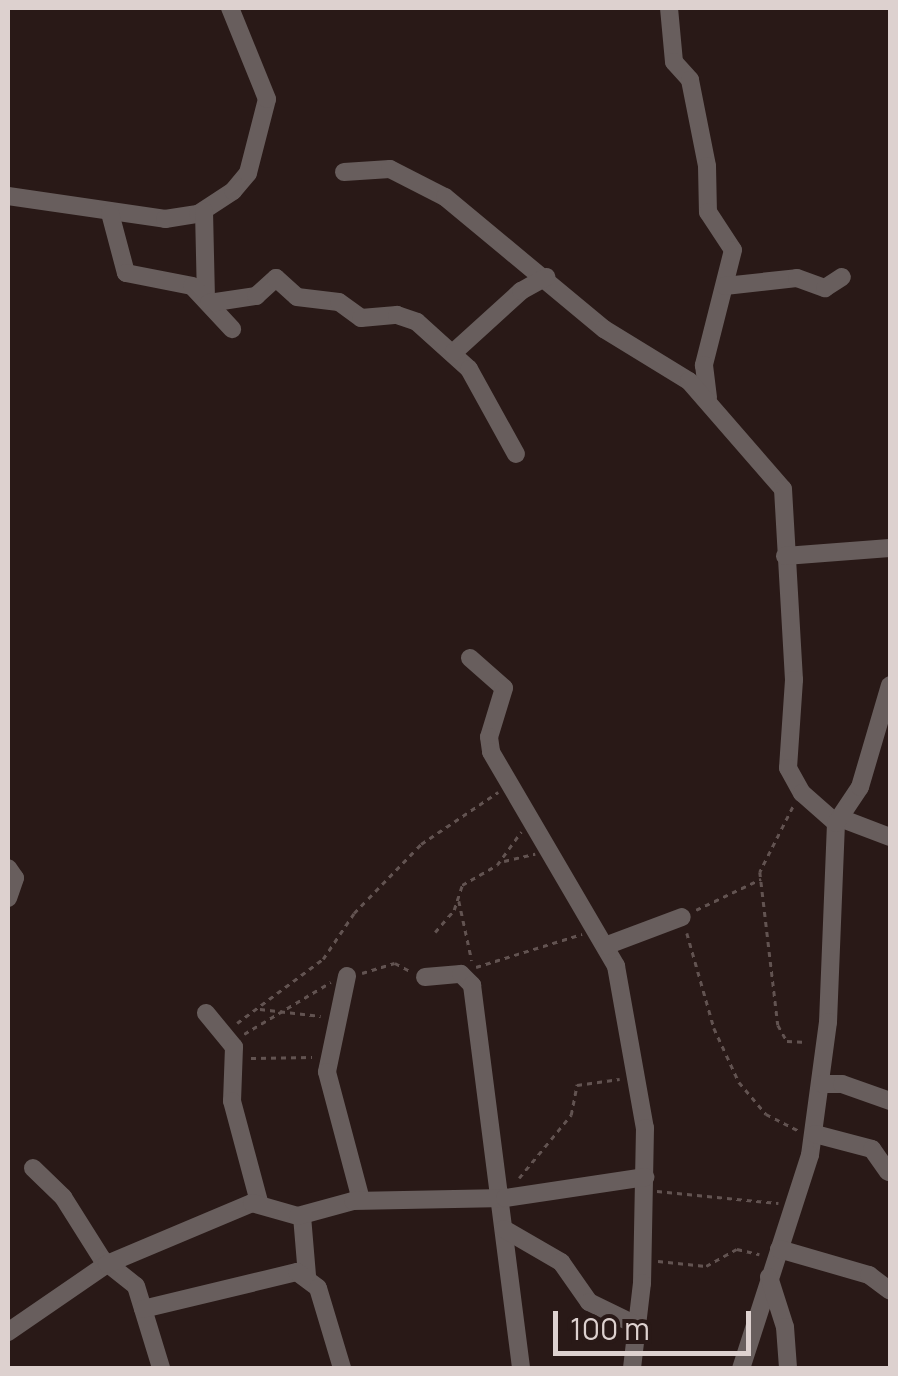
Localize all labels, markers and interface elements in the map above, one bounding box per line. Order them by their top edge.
scale bar [558,1291,756,1353]
text: 100 m [570,1308,650,1349]

